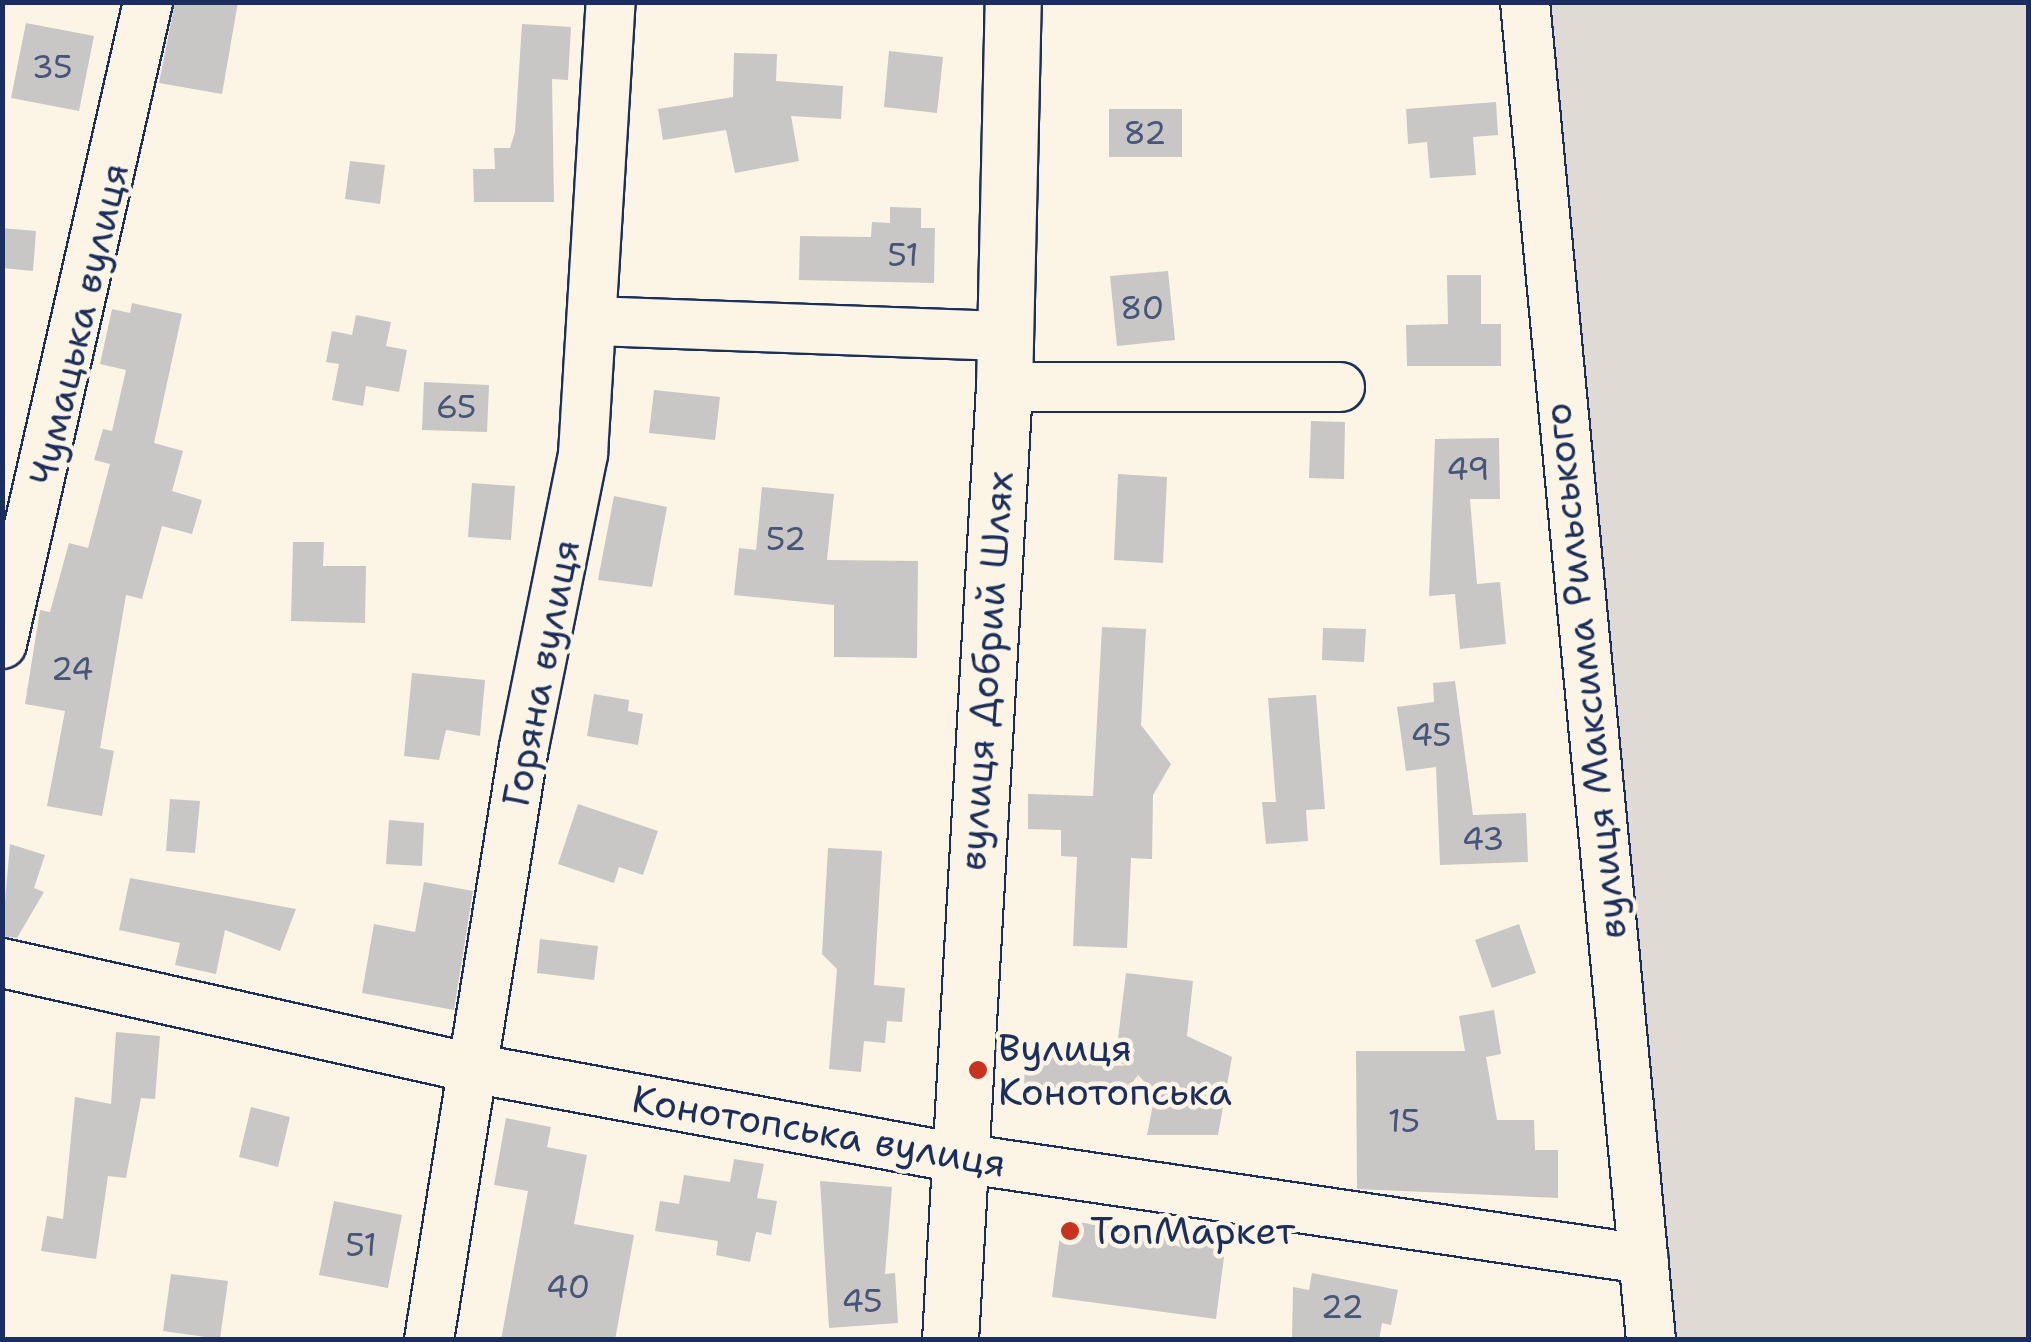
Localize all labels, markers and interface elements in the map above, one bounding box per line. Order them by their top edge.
house number: 35 [31,48,73,86]
house number: 82 [1124,114,1166,152]
street label: Чумацька вулиця [20,159,138,489]
house number: 51 [887,236,919,274]
house number: 80 [1120,289,1164,327]
house number: 65 [436,388,476,426]
street label: вулиця Максима Рильського [1534,401,1636,941]
house number: 49 [1446,450,1490,488]
street label: вулиця Добрий Шлях [949,470,1023,872]
house number: 52 [766,520,806,558]
street label: Горяна вулиця [493,535,589,811]
house number: 24 [51,650,93,688]
house number: 45 [1410,716,1452,754]
house number: 43 [1462,820,1504,858]
place label: Вулиця Конотопська [998,1025,1232,1114]
marker: Вулиця Конотопська [967,1059,989,1081]
street label: Конотопська вулиця [628,1076,1010,1186]
house number: 15 [1388,1102,1420,1140]
place label: ТопМаркет [1090,1208,1295,1254]
marker: ТопМаркет [1059,1220,1081,1242]
house number: 51 [345,1226,377,1264]
house number: 40 [546,1268,590,1306]
house number: 45 [841,1282,883,1320]
house number: 22 [1320,1288,1364,1326]

